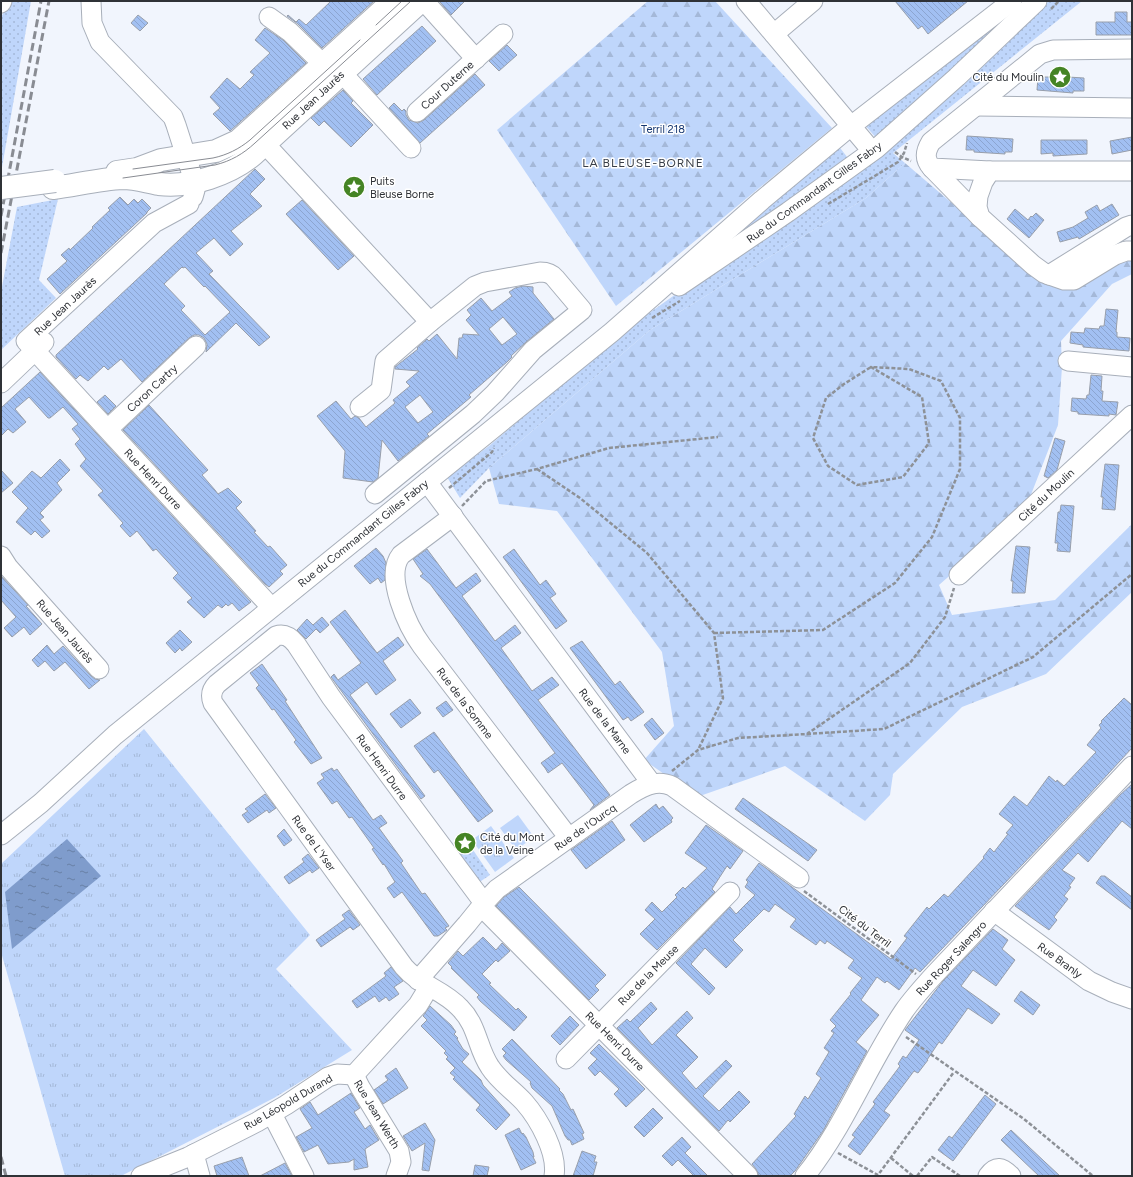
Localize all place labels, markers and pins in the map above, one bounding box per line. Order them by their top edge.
place icon: Cité du Moulin [1047,64,1073,90]
place label: Cité du Moulin [972,71,1044,84]
place icon: Puits Bleuse Borne [341,174,367,200]
place label: Puits Bleuse Borne [370,175,434,201]
place icon: Cité du Mont de la Veine [452,830,478,856]
place label: Cité du Mont de la Veine [480,831,545,857]

